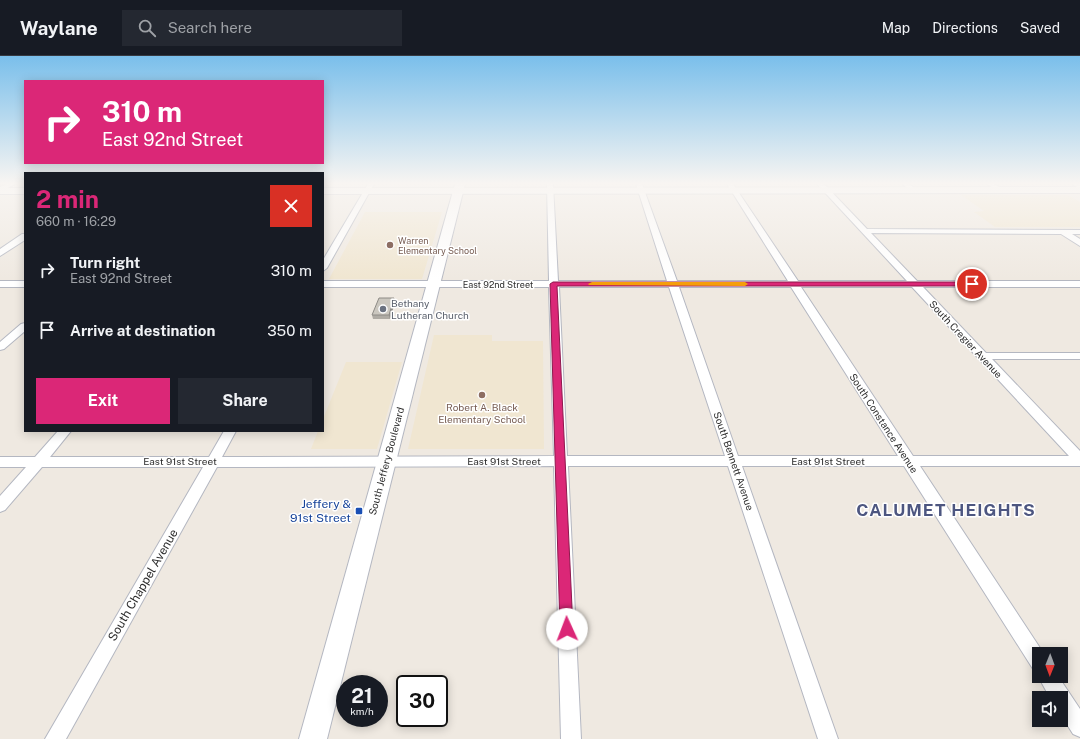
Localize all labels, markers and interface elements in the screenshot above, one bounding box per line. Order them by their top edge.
search box [122,10,402,46]
text: Waylane [20,17,98,39]
icon: search [136,17,158,39]
text: Search here [168,19,252,36]
text: Map [882,20,910,36]
text: Directions [932,20,998,36]
text: Saved [1020,20,1060,36]
text: 310 m [102,95,182,128]
icon: right [36,96,88,148]
text: East 92nd Street [102,129,243,150]
text: 2 min [36,185,99,213]
button: close [270,185,312,227]
text: 660 m · 16:29 [36,214,116,229]
place label: Warren Elementary School [398,235,477,256]
marker: Warren Elementary School [385,240,395,250]
text: Turn right [70,254,140,271]
icon: right [36,259,58,281]
text: 310 m [271,262,312,279]
pin [955,267,989,301]
text: East 92nd Street [70,271,172,286]
icon: arrive [961,273,983,295]
street label: East 92nd Street [463,279,534,290]
place label: Bethany Lutheran Church [391,297,469,321]
street label: South Cregier Avenue [927,298,1005,380]
marker: Bethany Lutheran Church [378,304,388,314]
icon: arrive [36,319,58,341]
text: Arrive at destination [70,322,215,339]
text: 350 m [267,322,312,339]
street label: South Constance Avenue [847,371,921,475]
button: Exit [36,378,170,424]
button: Share [178,378,312,424]
marker: Robert A. Black Elementary School [477,390,487,400]
place label: Robert A. Black Elementary School [438,401,526,425]
street label: South Jeffery Boulevard [366,406,406,516]
street label: South Bennett Avenue [711,410,757,512]
street label: East 91st Street [143,455,217,467]
street label: East 91st Street [467,455,541,467]
street label: East 91st Street [791,455,865,467]
place label: Jeffery & 91st Street [290,497,351,525]
district label: CALUMET HEIGHTS [856,500,1036,520]
marker: Jeffery & 91st Street [354,506,364,516]
street label: South Chappel Avenue [105,526,181,643]
position arrow [546,608,588,650]
north arrow [1032,647,1068,683]
map controls [1032,647,1068,727]
speed limit sign: 30 [396,675,448,727]
text: 21 [351,684,373,708]
button: sound [1032,691,1068,727]
text: km/h [350,705,374,717]

